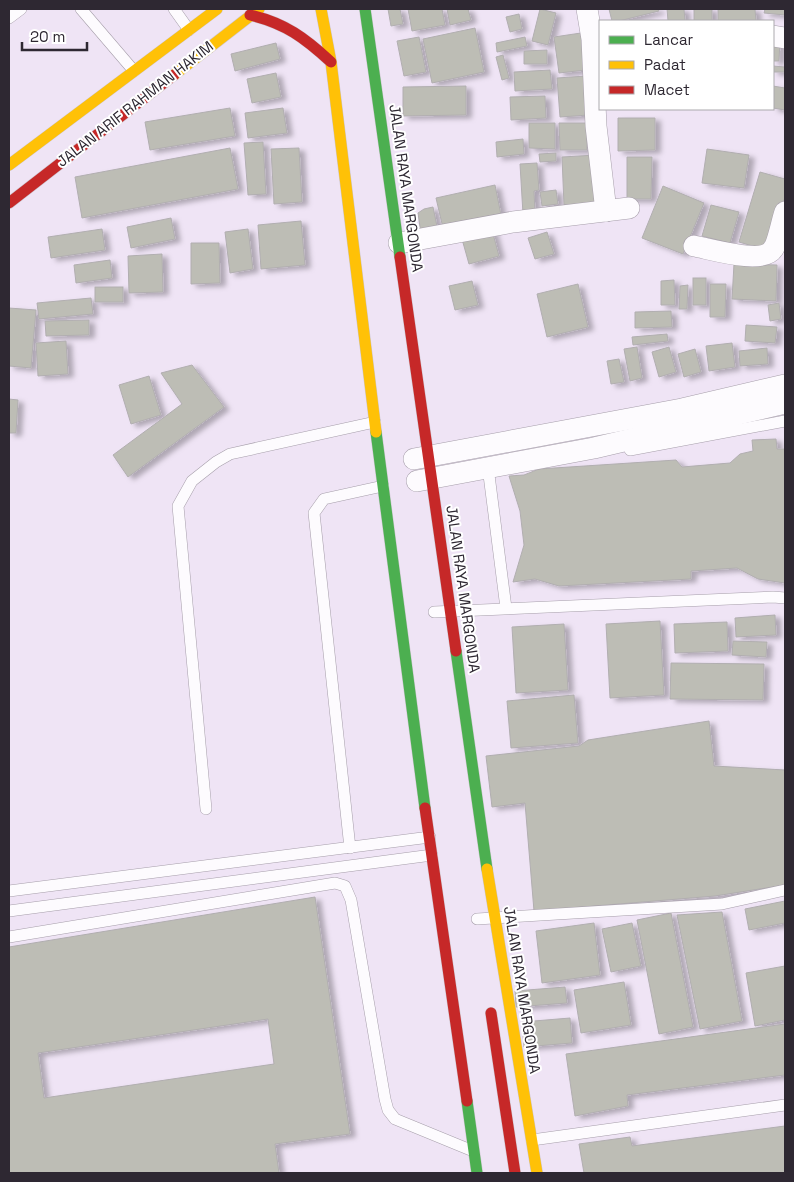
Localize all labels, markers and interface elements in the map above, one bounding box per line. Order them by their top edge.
scale bar [22,20,88,52]
legend [599,20,774,110]
text: 20 m [30,27,65,46]
text: Lancar [644,30,694,49]
street label: JALAN ARIF RAHMAN HAKIM [52,36,217,171]
text: Padat [644,55,686,74]
text: Macet [644,80,690,99]
street label: JALAN RAYA MARGONDA [385,103,428,274]
street label: JALAN RAYA MARGONDA [442,504,485,675]
street label: JALAN RAYA MARGONDA [500,905,545,1076]

